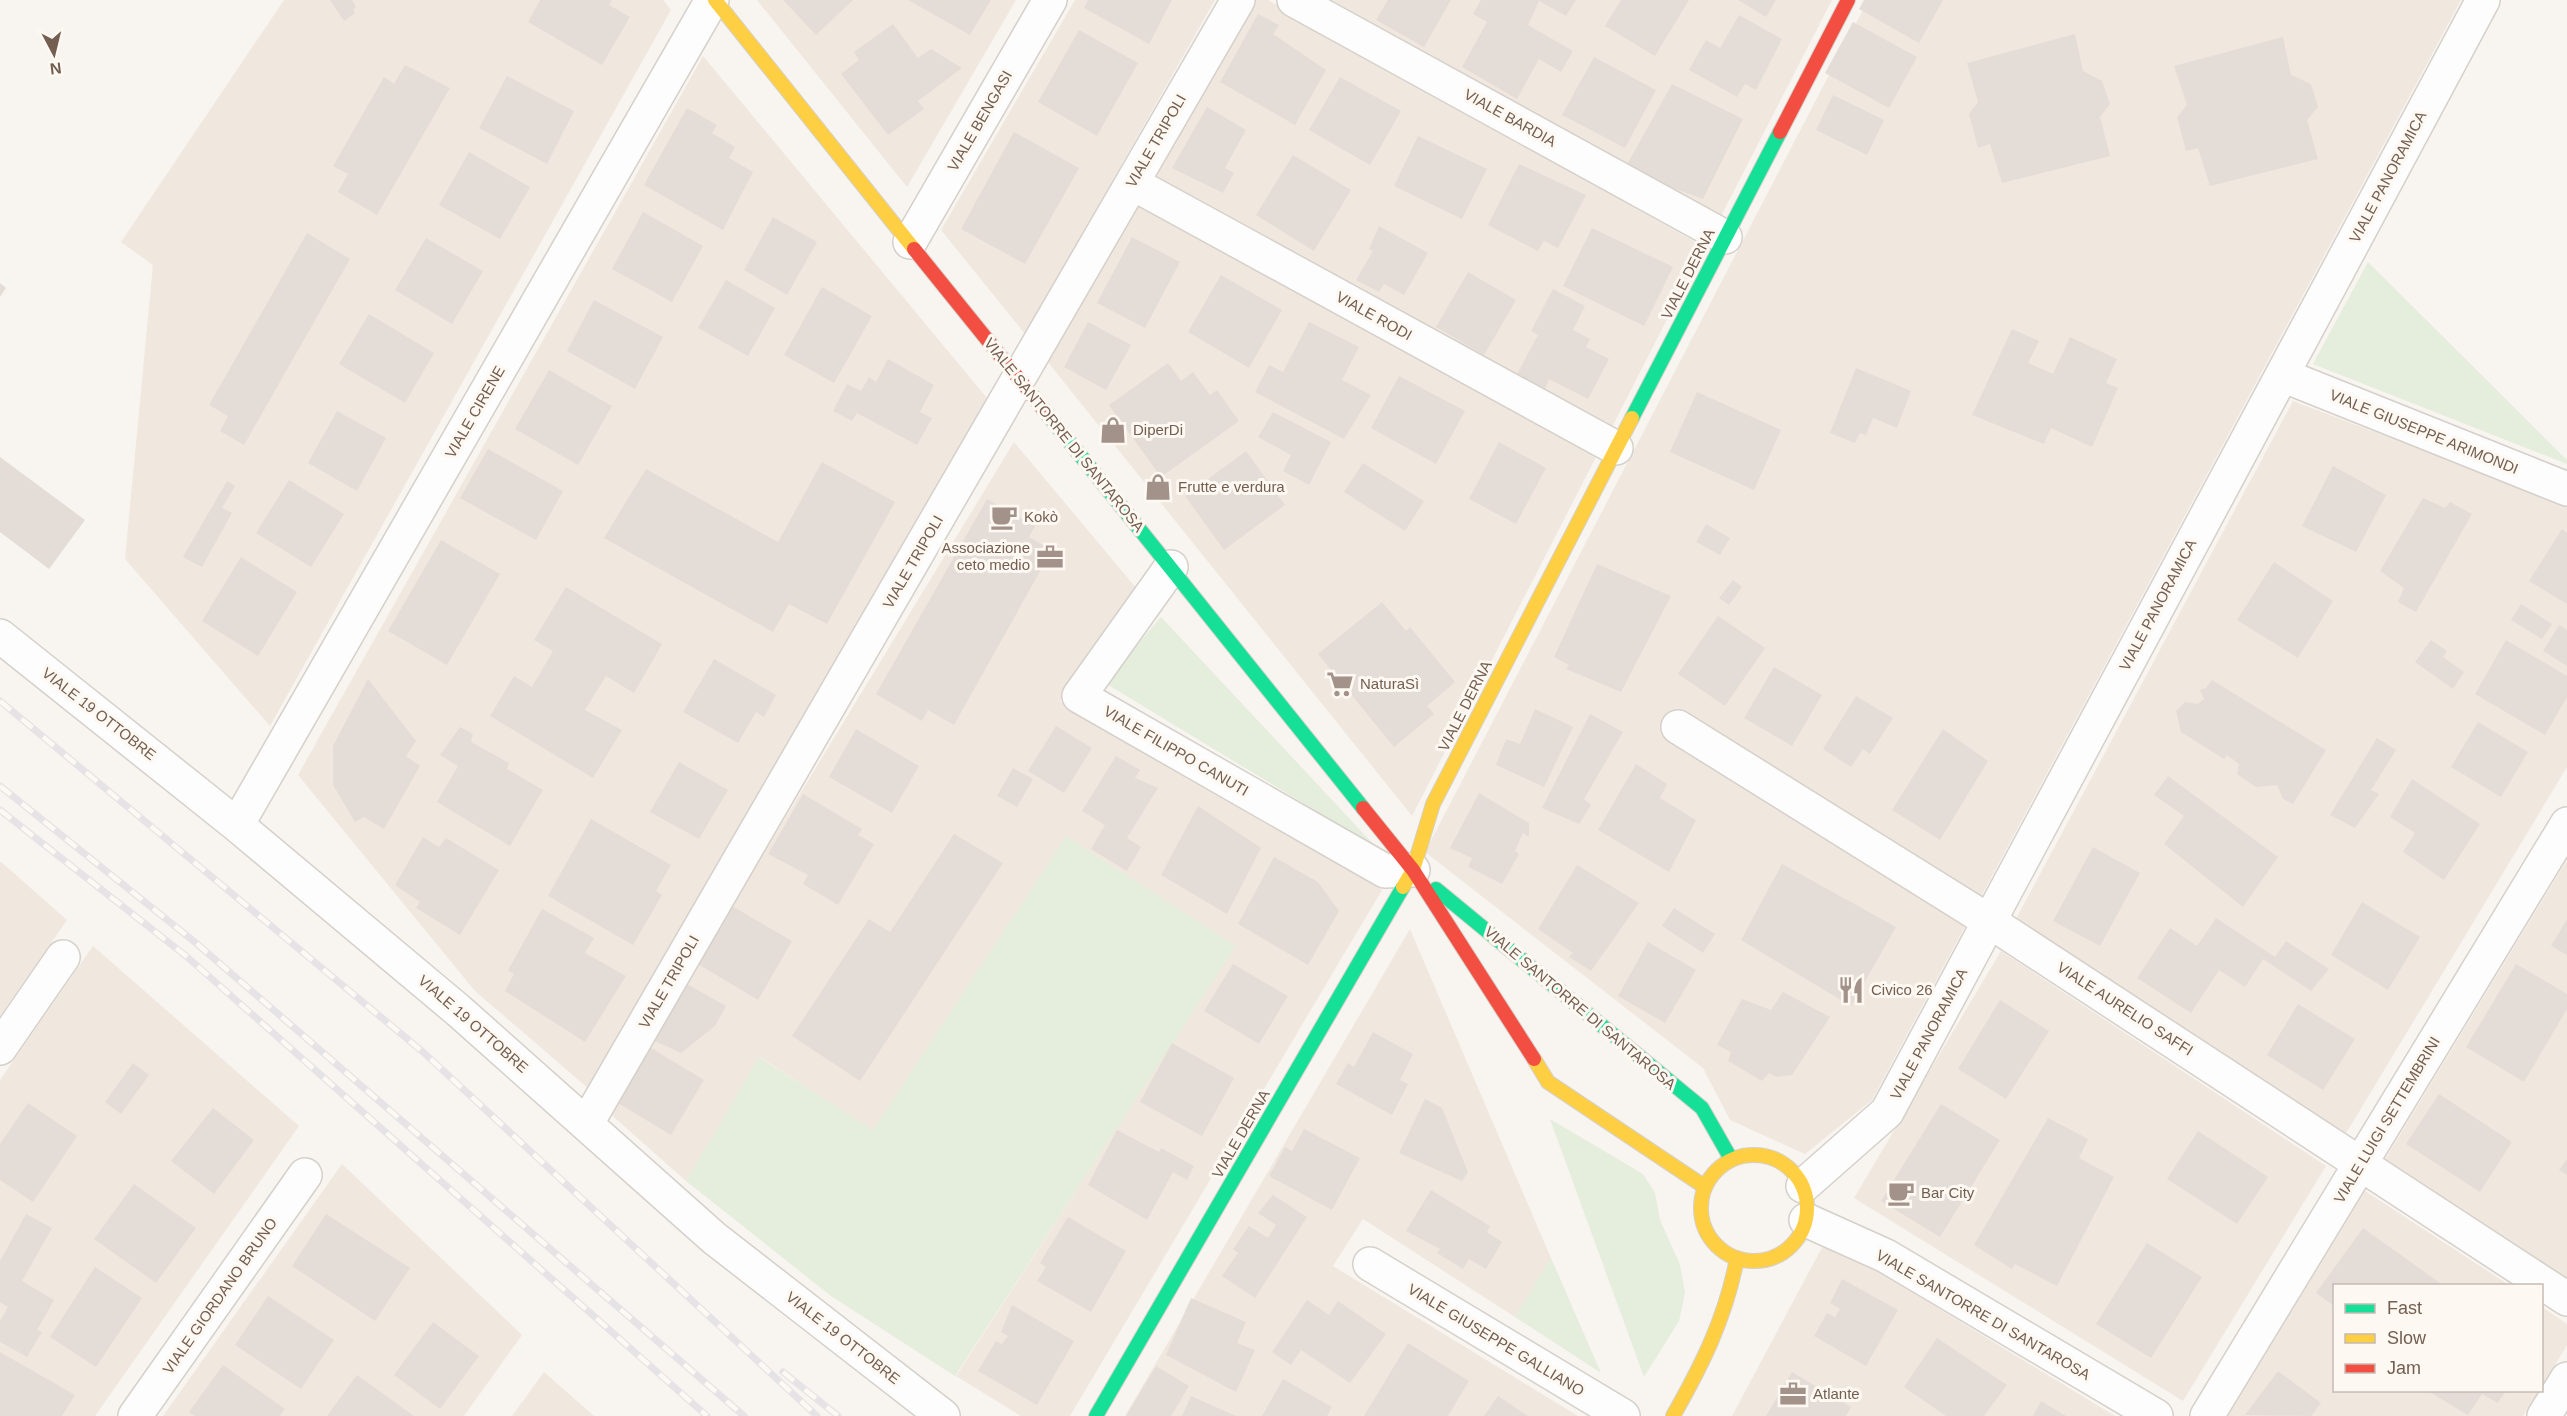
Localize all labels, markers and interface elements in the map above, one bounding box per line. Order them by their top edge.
north arrow [24,24,84,84]
text: N [49,59,63,78]
street label: VIALE BENGASI [944,67,1015,174]
street label: VIALE BARDIA [1461,85,1559,150]
street label: VIALE TRIPOLI [1122,91,1189,190]
street label: VIALE PANORAMICA [2346,108,2429,245]
street label: VIALE DERNA [1657,226,1718,322]
street label: VIALE RODI [1333,288,1415,343]
street label: VIALE SANTORRE DI SANTAROSA [981,334,1148,535]
street label: VIALE CIRENE [441,363,508,461]
street label: VIALE GIUSEPPE ARIMONDI [2327,386,2521,477]
shop icon: DiperDi [1098,415,1128,445]
place label: DiperDi [1133,421,1183,438]
shop icon: Frutte e verdura [1143,472,1173,502]
place label: Frutte e verdura [1178,478,1285,495]
cafe icon: Kokò [989,502,1019,532]
place label: Kokò [1024,508,1058,525]
street label: VIALE TRIPOLI [879,512,946,611]
street label: VIALE PANORAMICA [2116,536,2199,673]
place label: Associazione ceto medio [942,539,1030,573]
office icon: Associazione ceto medio [1035,542,1065,572]
street label: VIALE DERNA [1434,658,1495,754]
street label: VIALE 19 OTTOBRE [39,664,160,763]
supermarket icon: NaturaSì [1325,669,1355,699]
place label: NaturaSì [1360,675,1419,692]
street label: VIALE FILIPPO CANUTI [1101,702,1252,799]
street label: VIALE SANTORRE DI SANTAROSA [1481,923,1679,1093]
street label: VIALE TRIPOLI [635,932,702,1031]
street label: VIALE AURELIO SAFFI [2054,958,2196,1059]
street label: VIALE PANORAMICA [1887,965,1970,1102]
street label: VIALE 19 OTTOBRE [415,971,532,1076]
restaurant icon: Civico 26 [1836,975,1866,1005]
place label: Civico 26 [1871,981,1933,998]
street label: VIALE LUIGI SETTEMBRINI [2330,1034,2443,1206]
street label: VIALE DERNA [1208,1087,1273,1181]
cafe icon: Bar City [1886,1178,1916,1208]
place label: Bar City [1921,1184,1975,1201]
street label: VIALE GIORDANO BRUNO [159,1214,280,1377]
street label: VIALE SANTORRE DI SANTAROSA [1873,1246,2093,1383]
street label: VIALE GIUSEPPE GALLIANO [1405,1280,1587,1399]
legend [2333,1284,2543,1392]
street label: VIALE 19 OTTOBRE [783,1288,904,1387]
text: Fast [2387,1298,2422,1318]
text: Slow [2387,1328,2427,1348]
text: Jam [2387,1358,2421,1378]
office icon: Atlante [1778,1379,1808,1409]
place label: Atlante [1813,1385,1860,1402]

